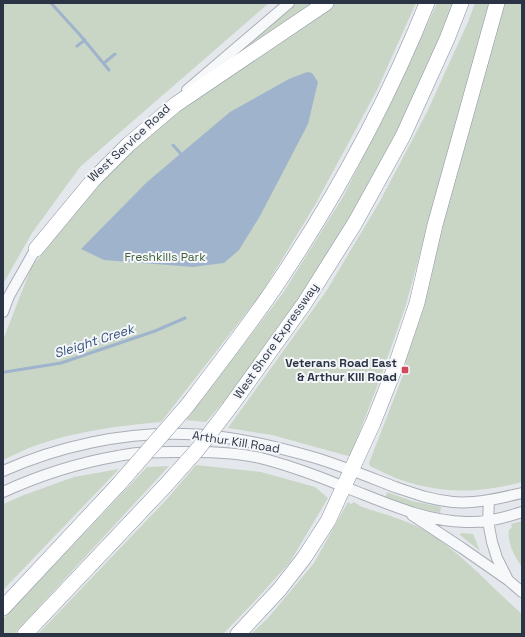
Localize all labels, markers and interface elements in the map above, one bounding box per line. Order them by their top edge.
street label: West Service Road [84,101,174,185]
park label: Freshkills Park [124,249,206,265]
street label: West Shore Expressway [230,280,322,402]
water label: Sleight Creek [52,319,138,362]
place label: Veterans Road East & Arthur Kill Road [285,355,397,385]
marker: Veterans Road East & Arthur Kill Road [400,365,410,375]
street label: Arthur Kill Road [191,427,281,457]

